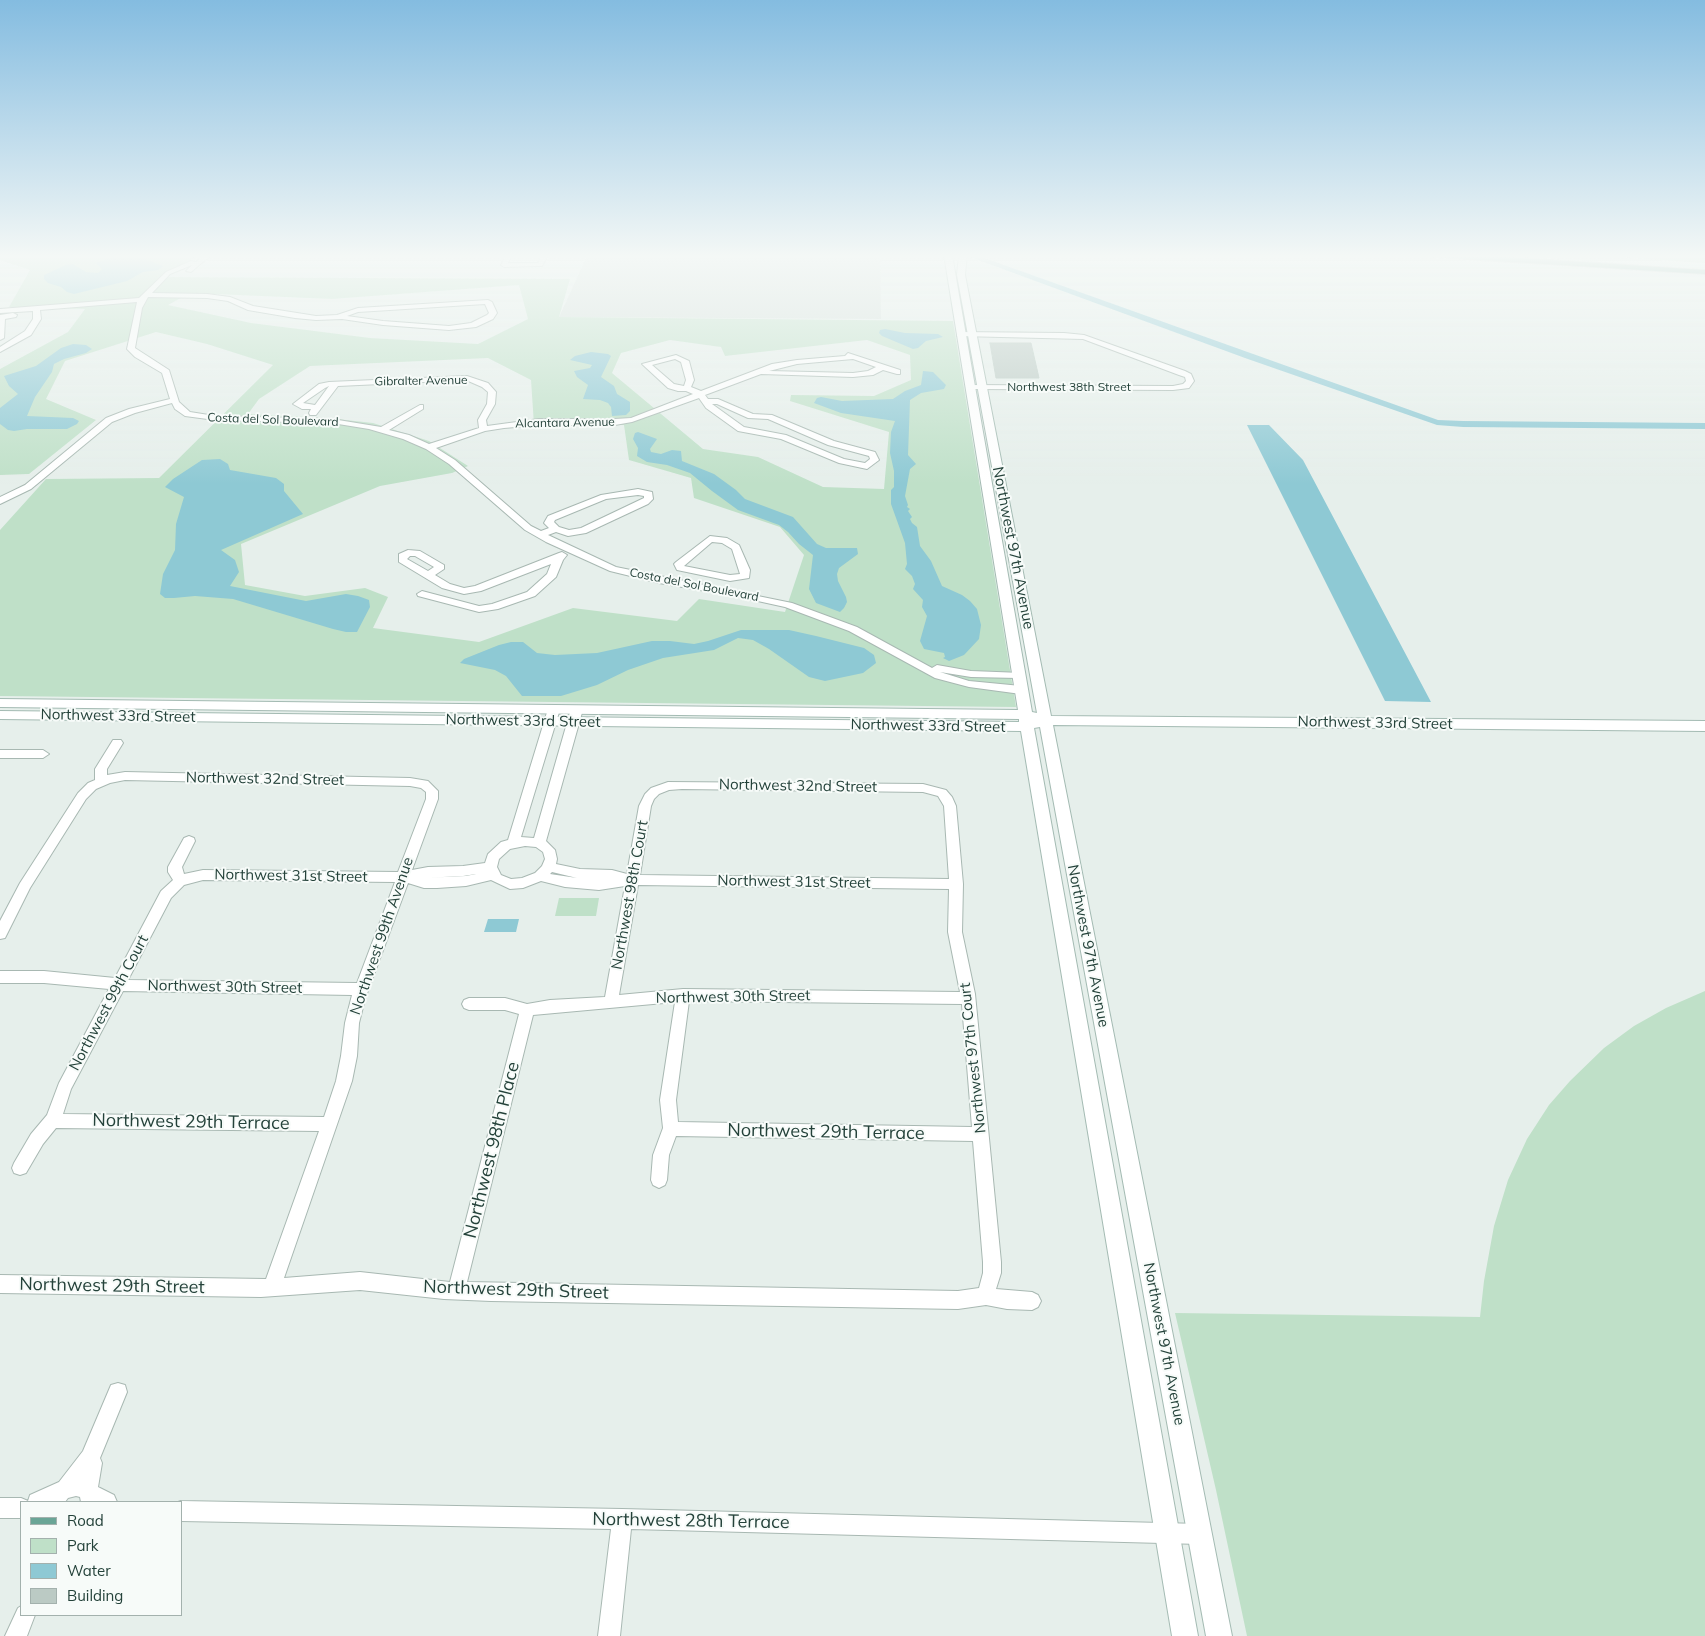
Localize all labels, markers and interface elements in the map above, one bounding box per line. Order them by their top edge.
street label: Gibralter Avenue [374,373,468,389]
street label: Northwest 38th Street [1007,380,1131,394]
street label: Costa del Sol Boulevard [207,411,339,429]
street label: Alcantara Avenue [515,415,615,431]
street label: Northwest 97th Avenue [988,465,1038,631]
street label: Costa del Sol Boulevard [628,565,760,605]
street label: Northwest 33rd Street [40,706,196,726]
street label: Northwest 33rd Street [445,711,601,731]
street label: Northwest 33rd Street [1297,713,1453,733]
street label: Northwest 33rd Street [850,716,1006,736]
street label: Northwest 32nd Street [186,769,344,789]
street label: Northwest 32nd Street [719,776,877,796]
street label: Northwest 98th Court [608,819,652,971]
street label: Northwest 99th Avenue [347,855,417,1017]
street label: Northwest 97th Avenue [1063,863,1113,1029]
street label: Northwest 31st Street [214,866,368,886]
street label: Northwest 31st Street [717,872,871,892]
street label: Northwest 99th Court [66,932,152,1074]
street label: Northwest 30th Street [148,977,302,997]
street label: Northwest 97th Court [956,982,990,1134]
street label: Northwest 30th Street [656,987,810,1007]
street label: Northwest 98th Place [460,1060,524,1240]
street label: Northwest 29th Terrace [92,1109,290,1135]
street label: Northwest 29th Terrace [727,1119,925,1145]
street label: Northwest 97th Avenue [1139,1261,1189,1427]
street label: Northwest 29th Street [19,1274,205,1298]
street label: Northwest 29th Street [423,1276,609,1304]
legend [20,1501,182,1616]
street label: Northwest 28th Terrace [592,1508,790,1534]
text: Road [67,1511,104,1530]
text: Park [67,1536,99,1555]
text: Water [67,1561,111,1580]
text: Building [67,1586,123,1605]

